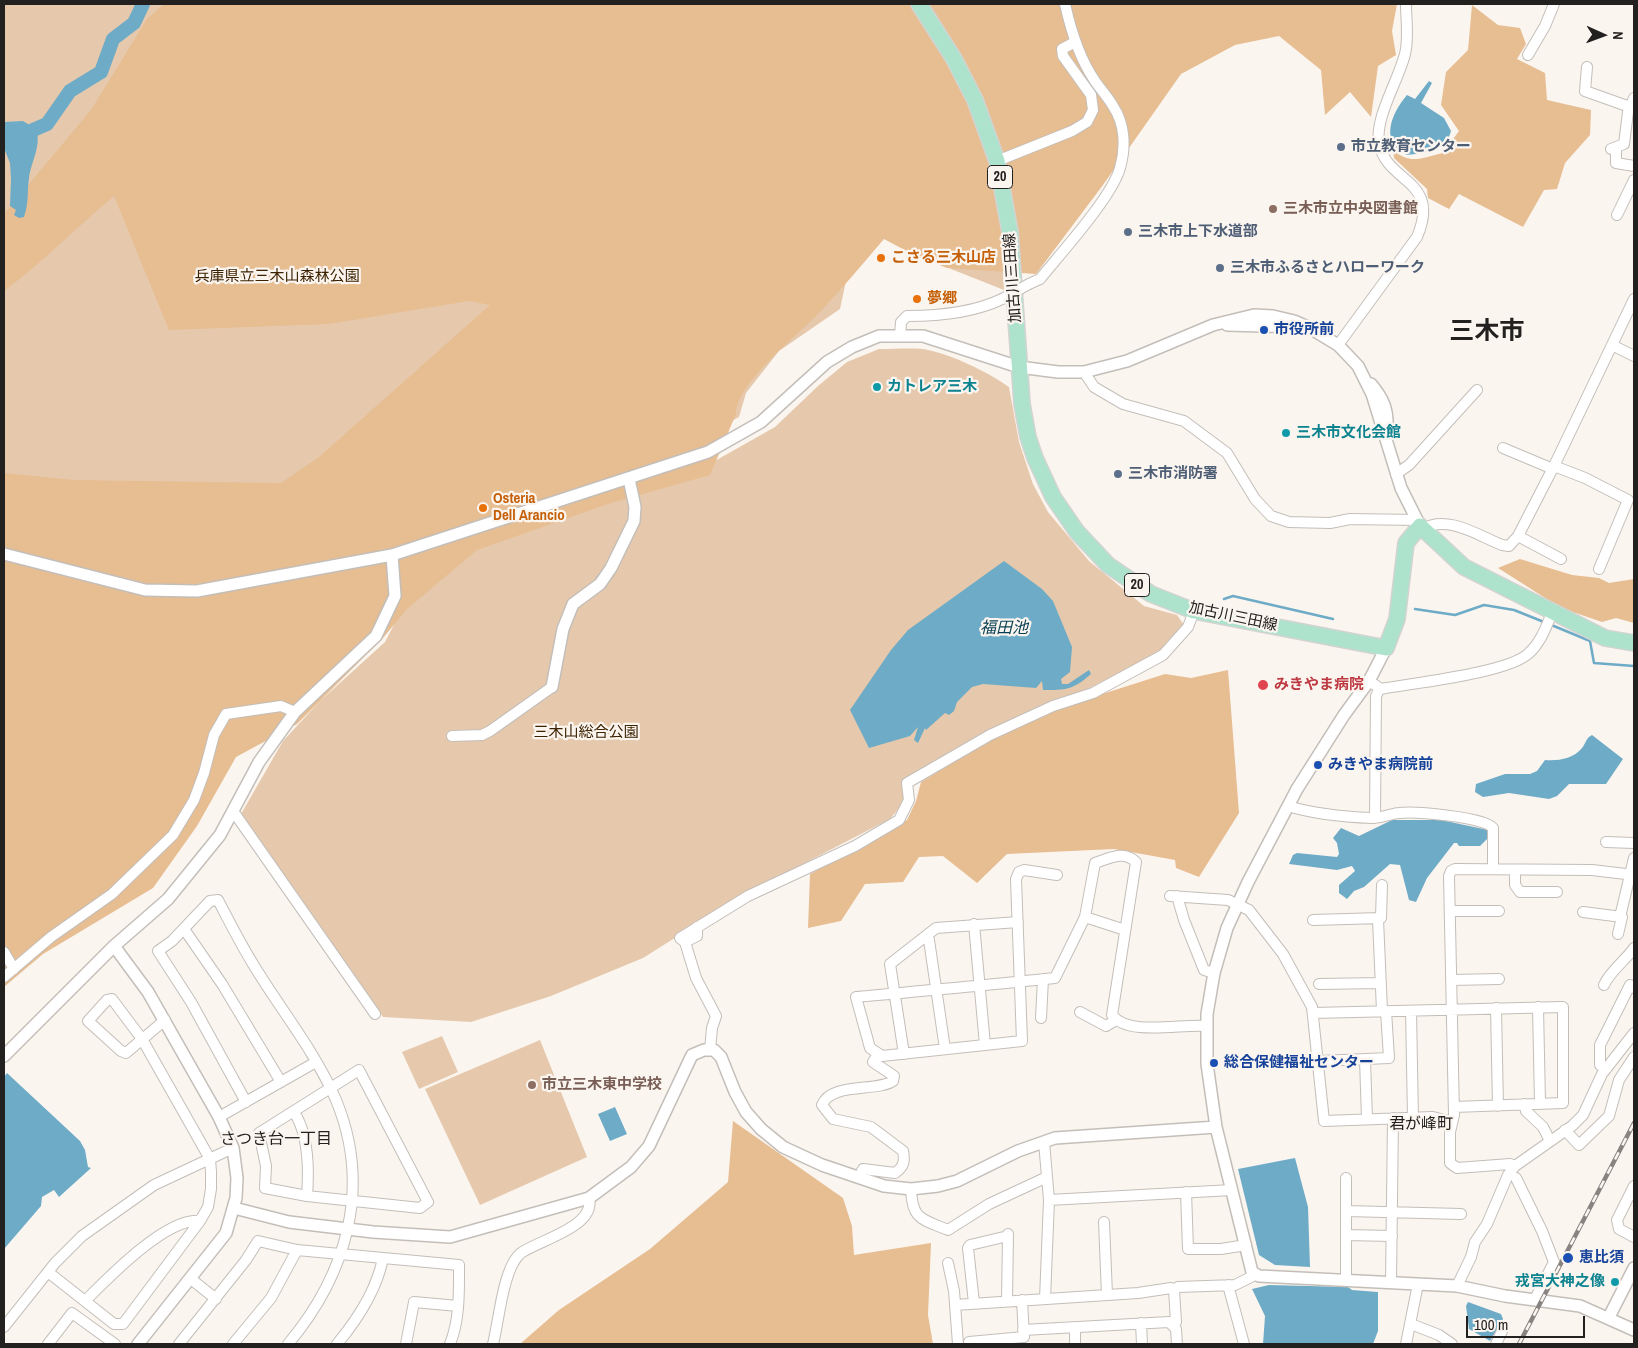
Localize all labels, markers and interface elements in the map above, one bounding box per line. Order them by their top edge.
north arrow [1578,10,1628,60]
text: N [1609,31,1627,40]
place label: 市立教育センター [1351,138,1471,156]
marker: 市立教育センター [1335,141,1347,153]
road number: 20 [988,166,1012,188]
place label: 三木市立中央図書館 [1283,200,1418,218]
marker: 三木市立中央図書館 [1267,203,1279,215]
place label: 三木市上下水道部 [1138,223,1258,241]
marker: 三木市上下水道部 [1122,226,1134,238]
street label: 加古川三田線 [1001,232,1025,324]
place label: こさる三木山店 [891,249,996,267]
marker: こさる三木山店 [875,252,887,264]
place label: 三木市ふるさとハローワーク [1230,259,1425,277]
marker: 三木市ふるさとハローワーク [1214,262,1226,274]
park label: 兵庫県立三木山森林公園 [195,268,359,286]
place label: 夢郷 [927,290,957,308]
marker: 夢郷 [911,293,923,305]
district label: 三木市 [1450,317,1524,347]
place label: 市役所前 [1274,321,1334,339]
marker: 市役所前 [1258,324,1270,336]
place label: カトレア三木 [887,378,977,396]
marker: カトレア三木 [871,381,883,393]
place label: 三木市文化会館 [1296,424,1401,442]
marker: 三木市文化会館 [1280,427,1292,439]
place label: 三木市消防署 [1128,465,1218,483]
marker: 三木市消防署 [1112,468,1124,480]
place label: Osteria Dell Arancio [493,490,565,525]
marker: Osteria Dell Arancio [477,502,489,514]
road number: 20 [1124,574,1150,596]
street label: 加古川三田線 [1187,599,1279,635]
water label: 福田池 [980,619,1028,639]
place label: みきやま病院 [1274,676,1364,694]
marker: みきやま病院 [1256,678,1270,692]
park label: 三木山総合公園 [534,724,638,742]
place label: みきやま病院前 [1328,756,1433,774]
marker: みきやま病院前 [1312,759,1324,771]
place label: 総合保健福祉センター [1224,1054,1374,1072]
marker: 総合保健福祉センター [1208,1057,1220,1069]
place label: 市立三木東中学校 [542,1076,662,1094]
marker: 市立三木東中学校 [526,1079,538,1091]
district label: 君が峰町 [1389,1115,1453,1135]
district label: さつき台一丁目 [220,1130,332,1150]
place label: 恵比須 [1579,1249,1624,1267]
marker: 恵比須 [1561,1251,1575,1265]
place label: 戎宮大神之像 [1515,1273,1605,1291]
marker: 戎宮大神之像 [1609,1276,1621,1288]
scale bar [1468,1306,1587,1338]
text: 100 m [1474,1314,1508,1335]

